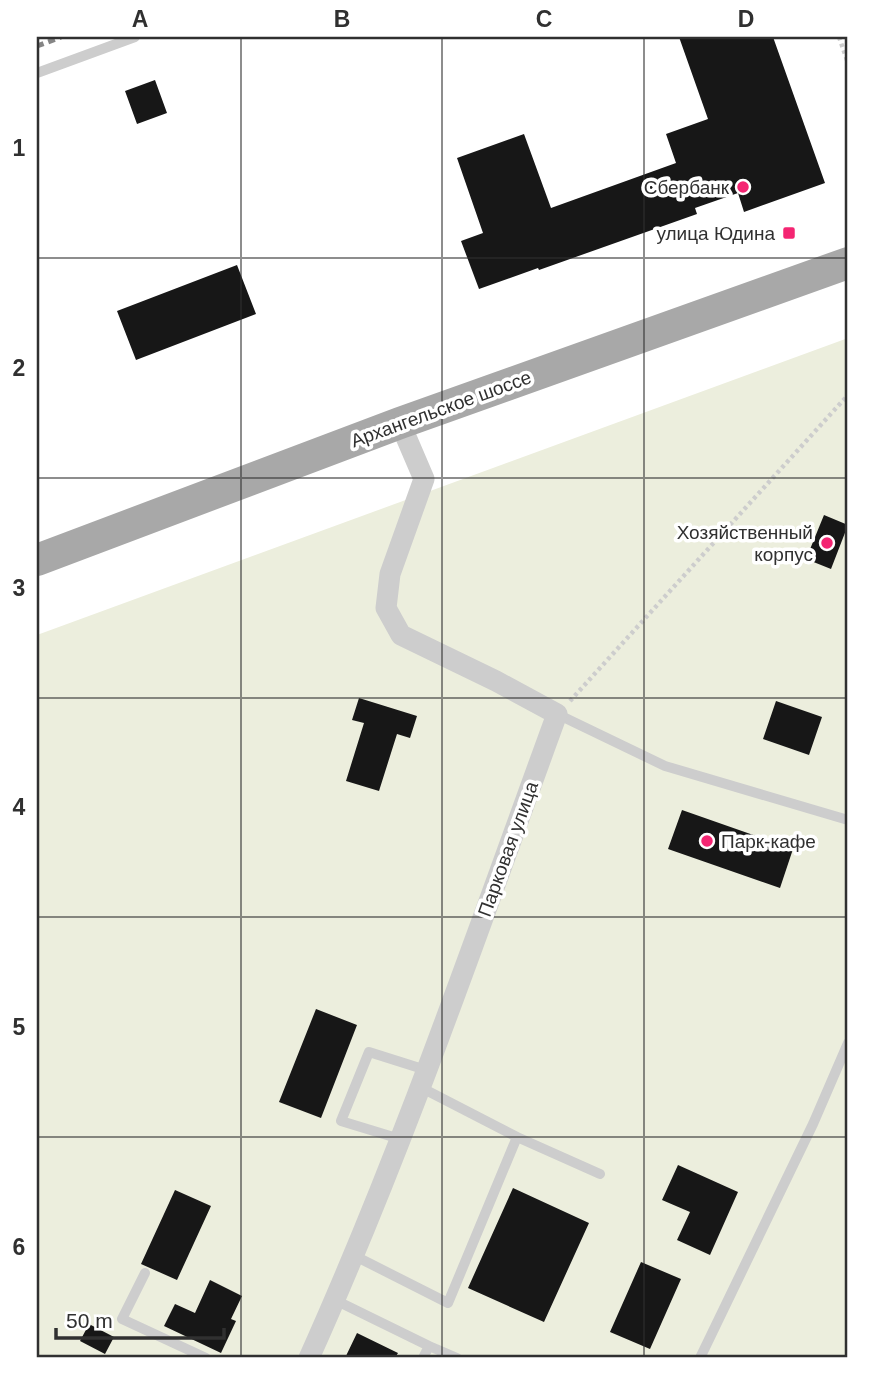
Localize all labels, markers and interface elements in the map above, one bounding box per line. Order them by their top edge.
text: A [132,6,148,32]
text: B [334,6,350,32]
text: C [536,6,552,32]
text: D [738,6,754,32]
text: 1 [13,135,26,161]
place label: Сбербанк [644,177,730,198]
marker: Сбербанк [735,179,751,195]
place label: улица Юдина [656,223,775,244]
marker: улица Юдина [781,225,797,241]
text: 2 [13,355,25,381]
street label: Архангельское шоссе [348,367,534,451]
place label: Хозяйственный корпус [677,522,813,565]
marker: Хозяйственный корпус [819,535,835,551]
text: 3 [13,575,25,601]
street label: Парковая улица [474,778,542,919]
text: 4 [13,794,26,820]
place label: Парк-кафе [721,831,816,852]
marker: Парк-кафе [699,833,715,849]
text: 5 [13,1014,26,1040]
text: 6 [13,1234,25,1260]
scale bar [56,1297,224,1341]
text: 50 m [66,1309,113,1332]

